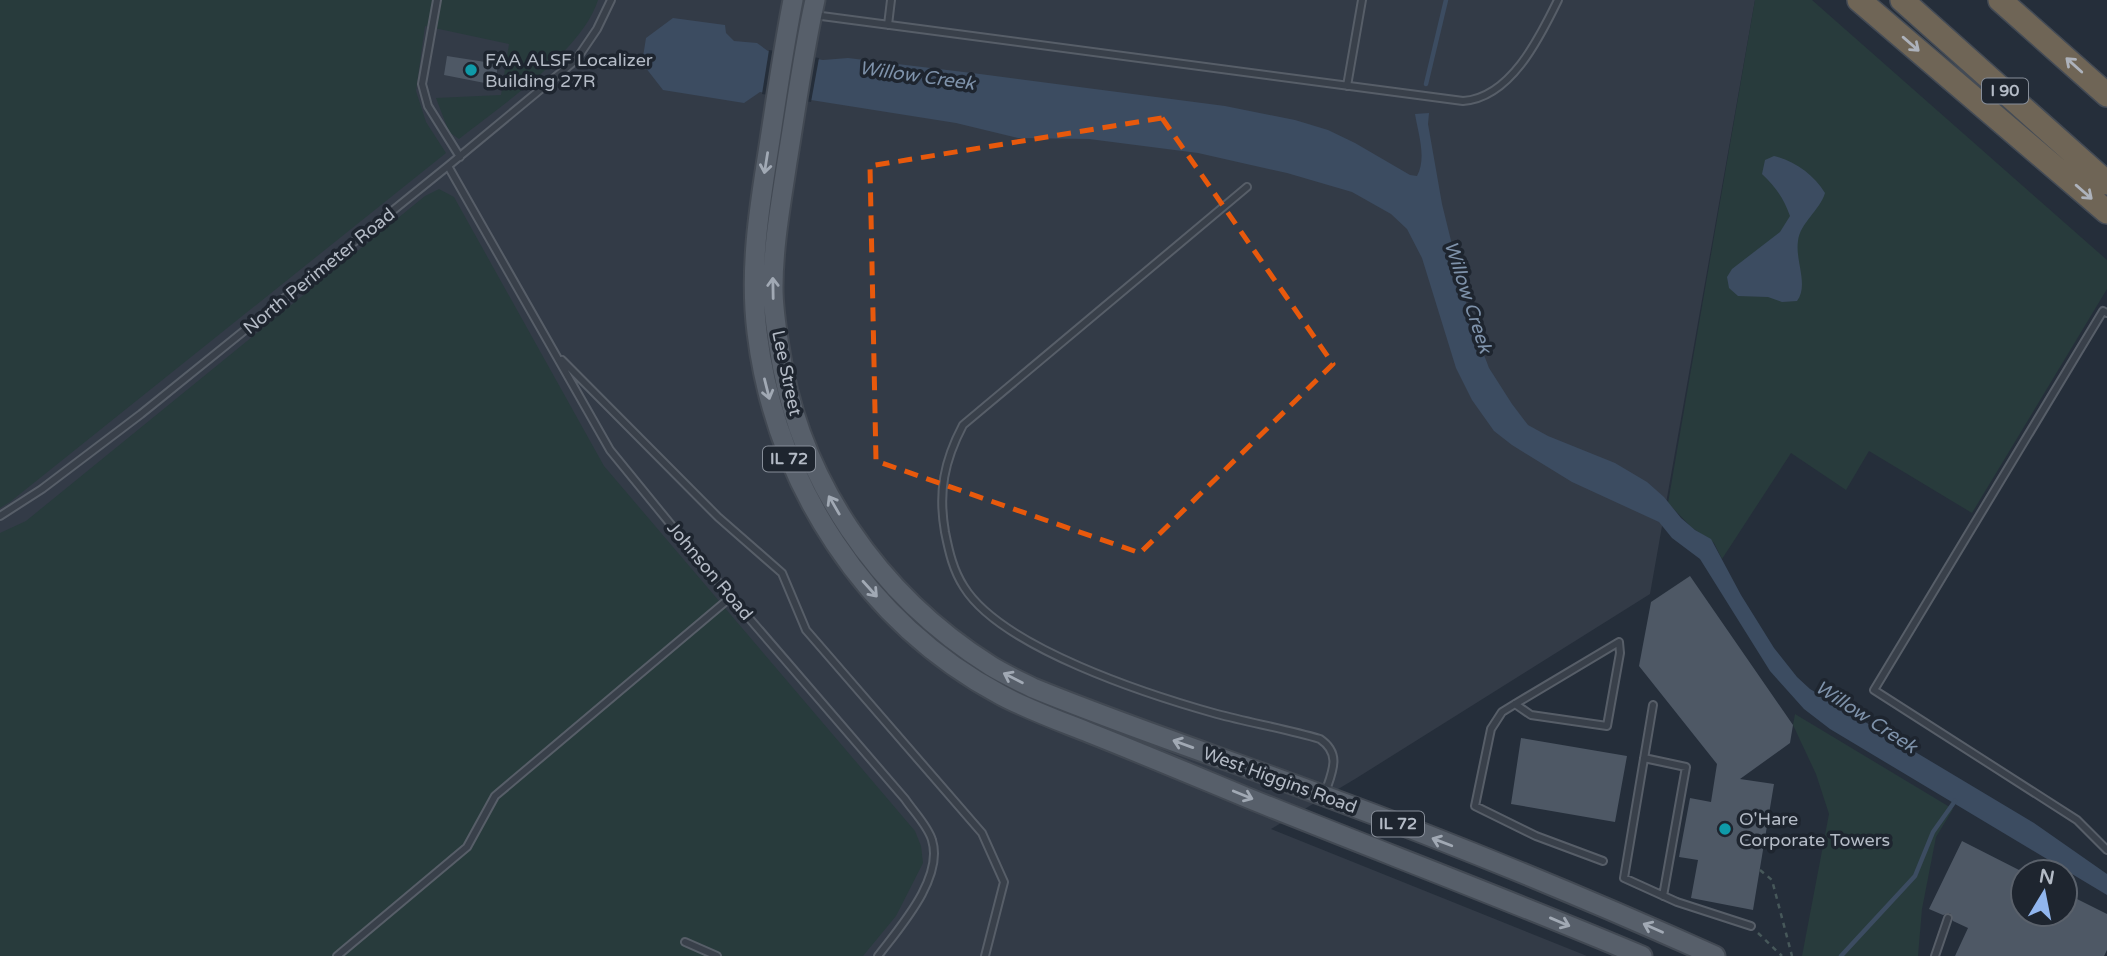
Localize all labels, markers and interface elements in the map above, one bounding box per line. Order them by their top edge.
one-way arrow [1902,36,1920,52]
place label: FAA ALSF Localizer Building 27R [485,49,653,92]
water label: Willow Creek [858,57,978,95]
one-way arrow [2065,57,2083,73]
marker: FAA ALSF Localizer Building 27R [463,62,479,78]
road number: I 90 [1982,78,2028,104]
one-way arrow [759,152,772,174]
one-way arrow [2074,184,2092,200]
street label: North Perimeter Road [239,203,399,339]
water label: Willow Creek [1440,238,1497,357]
one-way arrow [767,277,780,300]
street label: Lee Street [767,328,807,418]
one-way arrow [761,377,774,400]
road number: IL 72 [763,446,815,472]
one-way arrow [827,495,841,515]
street label: Johnson Road [662,517,758,625]
one-way arrow [862,580,878,598]
one-way arrow [1003,670,1024,684]
water label: Willow Creek [1811,676,1922,759]
one-way arrow [1173,737,1195,749]
street label: West Higgins Road [1200,742,1360,818]
one-way arrow [1231,790,1253,803]
place label: O'Hare Corporate Towers [1739,808,1890,851]
road number: IL 72 [1372,811,1424,836]
marker: O'Hare Corporate Towers [1717,821,1733,837]
one-way arrow [1432,834,1454,847]
north arrow [2009,858,2079,928]
text: N [2037,865,2056,889]
one-way arrow [1549,916,1571,929]
one-way arrow [1642,921,1664,934]

